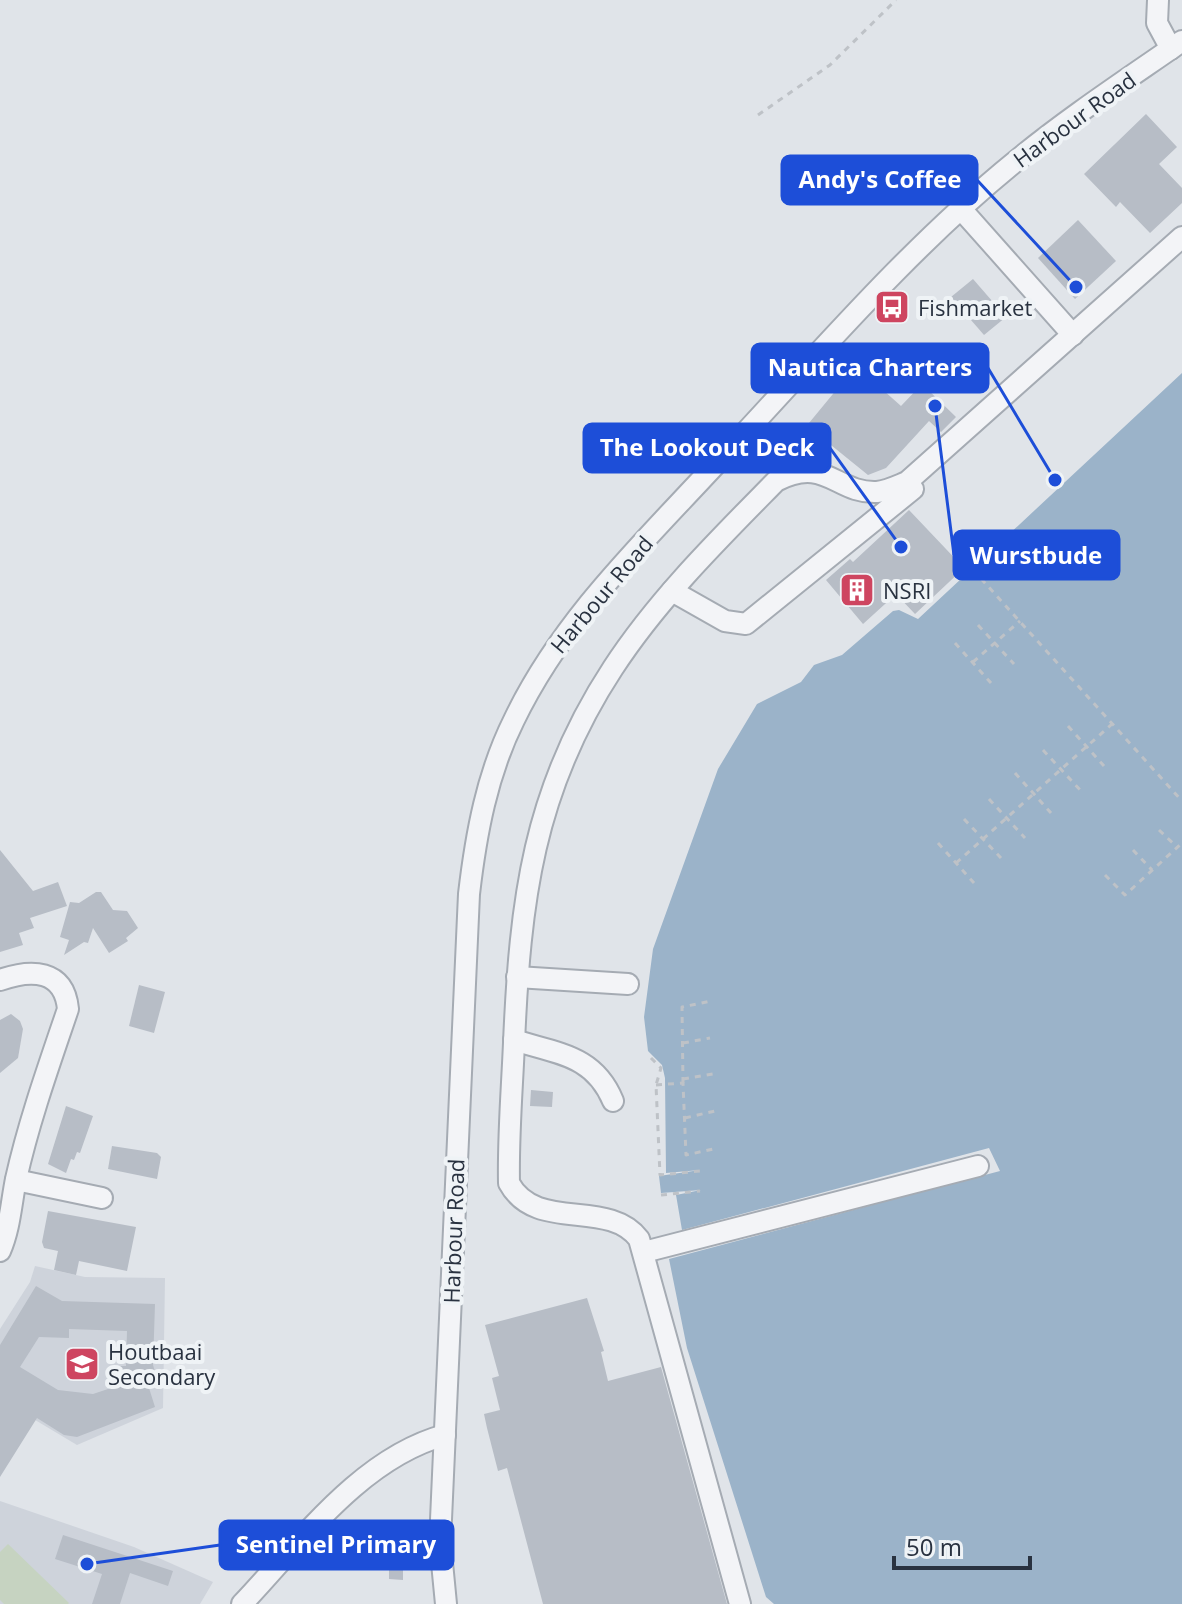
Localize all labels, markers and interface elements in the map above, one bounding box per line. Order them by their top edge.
street label: Harbour Road [1007,64,1141,174]
callout: Andy's Coffee [782,156,977,204]
text: Andy's Coffee [799,162,961,195]
bus stop icon: Fishmarket [873,288,911,326]
place label: Fishmarket [918,292,1032,322]
callout: Nautica Charters [752,344,988,392]
text: Nautica Charters [768,350,972,383]
callout: The Lookout Deck [584,424,830,472]
text: The Lookout Deck [600,430,814,463]
street label: Harbour Road [543,529,659,659]
callout: Wurstbude [954,531,1119,579]
text: Wurstbude [970,538,1102,571]
building icon: NSRI [838,571,876,609]
place label: NSRI [883,575,931,605]
street label: Harbour Road [435,1158,471,1304]
place label: Houtbaai Secondary [108,1336,216,1391]
school or university icon: Houtbaai Secondary [63,1345,101,1383]
scale bar [894,1520,1030,1570]
callout: Sentinel Primary [220,1521,453,1569]
text: Sentinel Primary [236,1527,437,1560]
text: 50 m [906,1530,962,1563]

